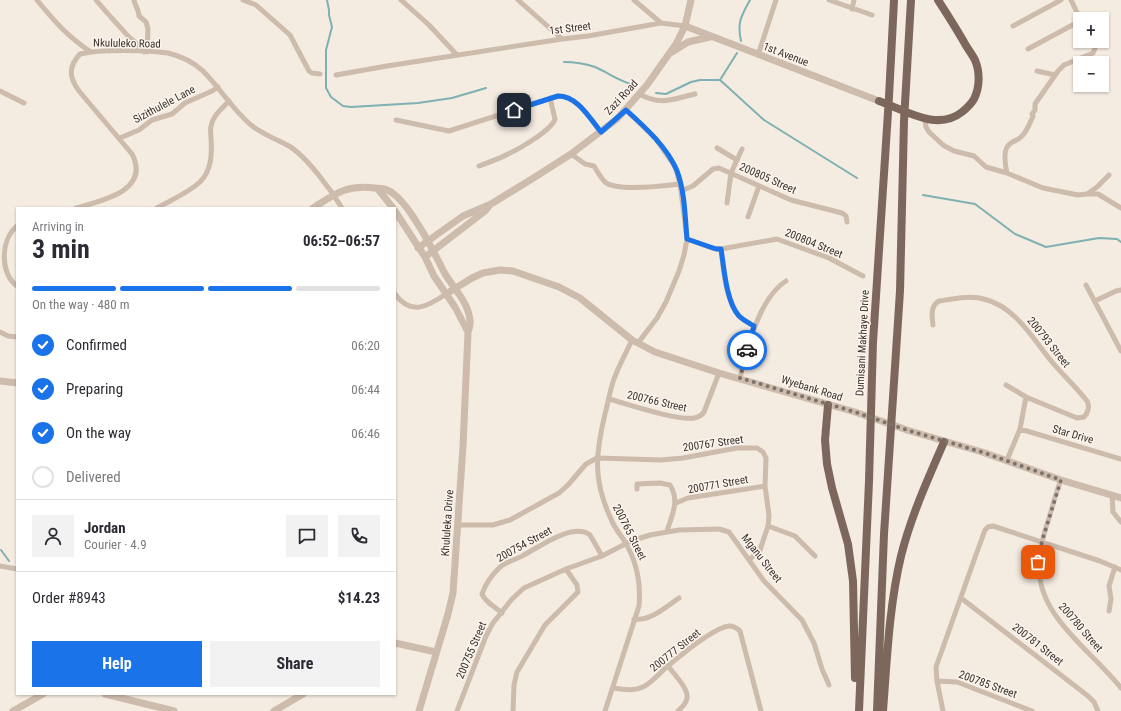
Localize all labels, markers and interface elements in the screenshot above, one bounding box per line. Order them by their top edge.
map controls [1073,12,1109,92]
button: + [1073,12,1109,48]
street label: 1st Street [548,19,592,38]
street label: Nkululeko Road [93,36,161,51]
street label: 1st Avenue [761,40,811,69]
button: − [1073,56,1109,92]
street label: Zazi Road [602,77,641,117]
street label: Sizithulele Lane [131,83,197,126]
pin [497,93,531,127]
icon: home [503,99,525,121]
street label: 200805 Street [737,160,798,197]
text: Arriving in [32,219,84,234]
street label: 200804 Street [783,226,844,261]
text: 06:52–06:57 [303,232,380,250]
text: 3 min [32,234,90,264]
street label: Dumisani Makhaye Drive [853,290,872,396]
text: On the way · 480 m [32,297,129,312]
street label: 200793 Street [1024,315,1073,370]
courier [727,330,767,370]
icon: check [32,334,54,356]
text: Confirmed [66,336,127,354]
text: 06:20 [351,338,380,353]
icon: car [736,339,758,361]
street label: Wyebank Road [780,373,844,404]
icon: check [32,378,54,400]
text: Preparing [66,380,123,398]
text: 06:44 [351,382,380,397]
street label: 200766 Street [626,388,688,415]
icon: check [32,422,54,444]
street label: Star Drive [1051,422,1095,447]
text: On the way [66,424,131,442]
text: 06:46 [351,426,380,441]
street label: 200767 Street [682,433,744,454]
text: Delivered [66,468,121,486]
street label: 200771 Street [687,473,749,496]
street label: Khululeka Drive [439,489,456,557]
street label: 200765 Street [610,502,649,562]
button: person [32,515,74,557]
button: chat [286,515,328,557]
button: phone [338,515,380,557]
text: Jordan [84,519,126,537]
street label: 200754 Street [494,524,554,565]
street label: Mganu Street [739,531,785,585]
text: Courier · 4.9 [84,537,147,552]
pin [1021,545,1055,579]
icon: bag [1027,551,1049,573]
text: Order #8943 [32,589,106,607]
text: $14.23 [338,589,380,607]
street label: 200780 Street [1056,600,1106,655]
street label: 200755 Street [454,620,489,681]
street label: 200781 Street [1010,621,1066,668]
street label: 200777 Street [648,626,703,675]
button: Help [32,641,202,687]
button: Share [210,641,380,687]
street label: 200785 Street [957,668,1019,701]

